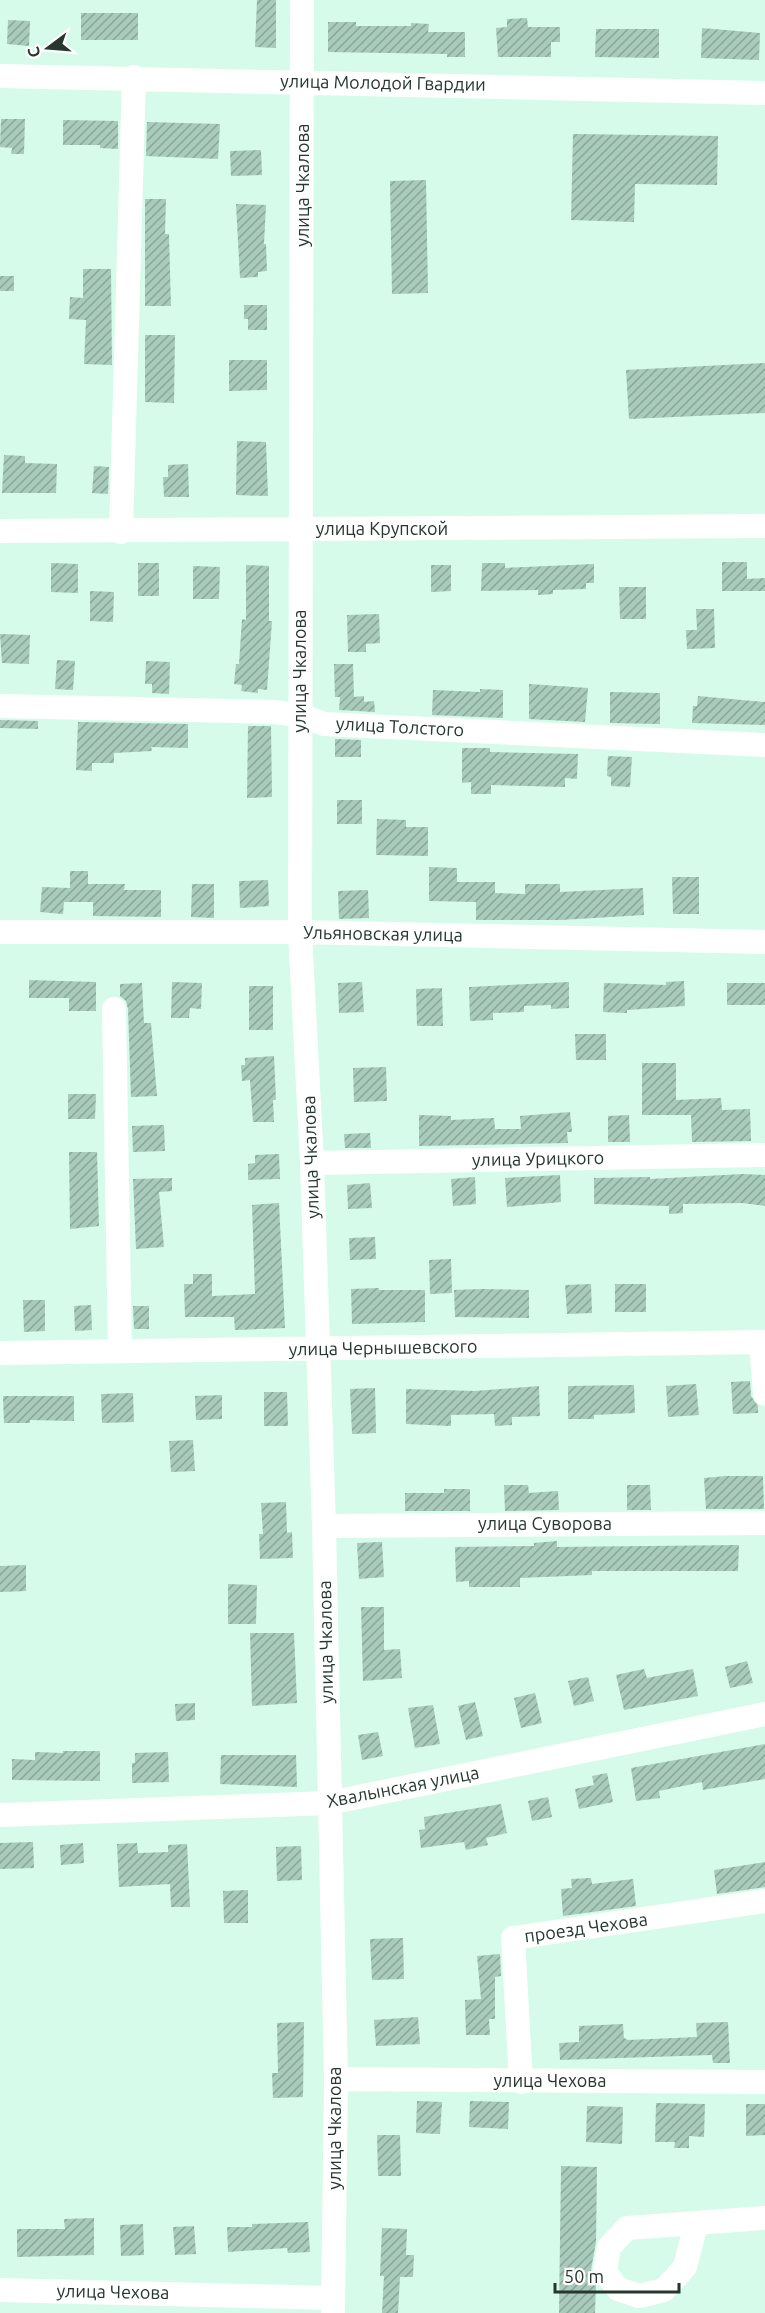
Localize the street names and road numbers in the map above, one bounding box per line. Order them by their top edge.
street label: улица Молодой Гвардии [280,70,486,94]
street label: улица Чкалова [292,123,312,247]
street label: улица Крупской [316,518,448,538]
street label: улица Чкалова [289,609,309,733]
street label: улица Толстого [335,713,465,739]
street label: Ульяновская улица [303,922,463,944]
street label: улица Чкалова [298,1095,322,1219]
street label: улица Урицкого [472,1147,604,1169]
street label: улица Чернышевского [288,1335,478,1359]
street label: улица Суворова [478,1513,612,1533]
street label: улица Чкалова [314,1580,336,1704]
street label: Хвалынская улица [325,1761,481,1811]
street label: проезд Чехова [523,1908,649,1946]
street label: улица Чкалова [324,2066,344,2190]
street label: улица Чехова [494,2070,607,2090]
street label: улица Чехова [56,2280,170,2302]

